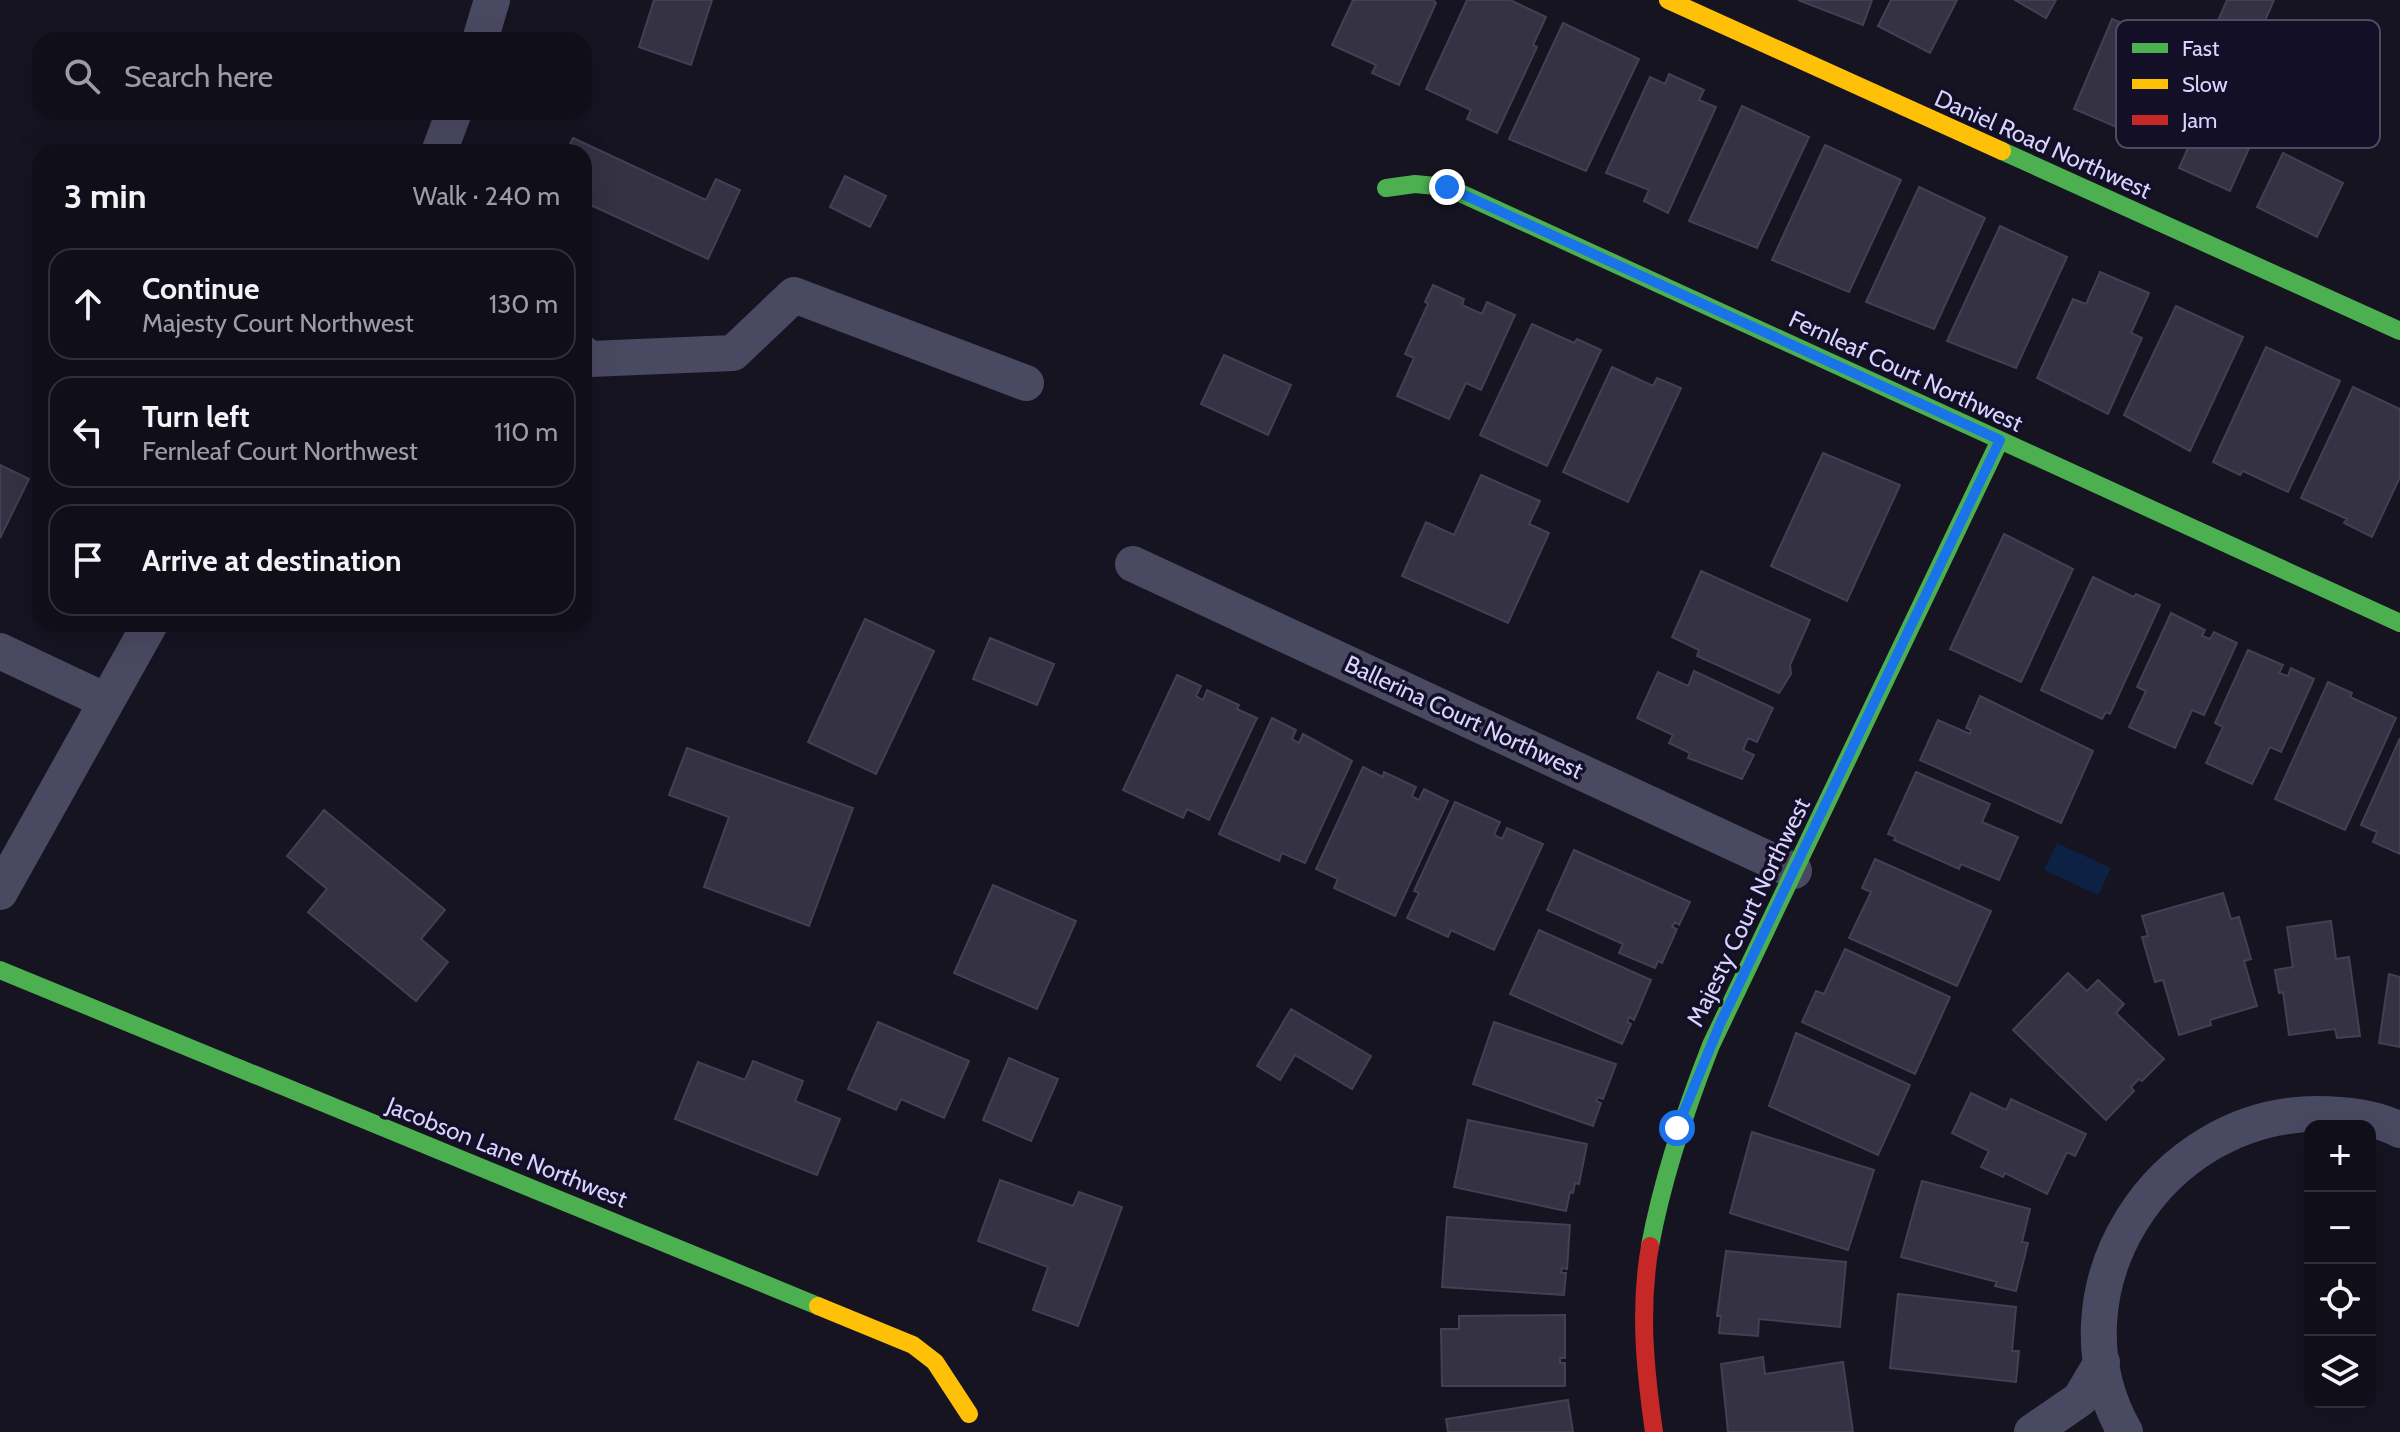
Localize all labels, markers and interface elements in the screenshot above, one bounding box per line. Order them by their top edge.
legend [2116,20,2380,148]
search box [32,32,592,120]
text: Fast [2182,35,2220,62]
icon: search [60,54,104,98]
text: Search here [124,58,273,95]
text: Slow [2182,71,2228,98]
street label: Daniel Road Northwest [1930,83,2156,205]
text: Jam [2181,107,2217,134]
route end [1429,169,1465,205]
text: 3 min [64,175,146,217]
text: Walk · 240 m [413,180,560,212]
text: Continue [142,270,259,307]
icon: ahead [66,282,110,326]
text: 130 m [489,288,558,320]
street label: Fernleaf Court Northwest [1785,304,2027,438]
text: Majesty Court Northwest [142,307,414,339]
text: Turn left [142,398,250,435]
icon: left [66,410,110,454]
text: 110 m [494,416,558,448]
text: Fernleaf Court Northwest [142,435,418,467]
icon: arrive [66,538,110,582]
text: Arrive at destination [142,542,402,579]
street label: Ballerina Court Northwest [1340,649,1588,785]
street label: Majesty Court Northwest [1680,793,1816,1031]
street label: Jacobson Lane Northwest [381,1090,632,1214]
route start [1659,1110,1695,1146]
map controls [2304,1120,2376,1408]
button: + [2304,1120,2376,1192]
button: − [2304,1192,2376,1264]
button: locate [2304,1264,2376,1336]
button: layers [2304,1336,2376,1408]

